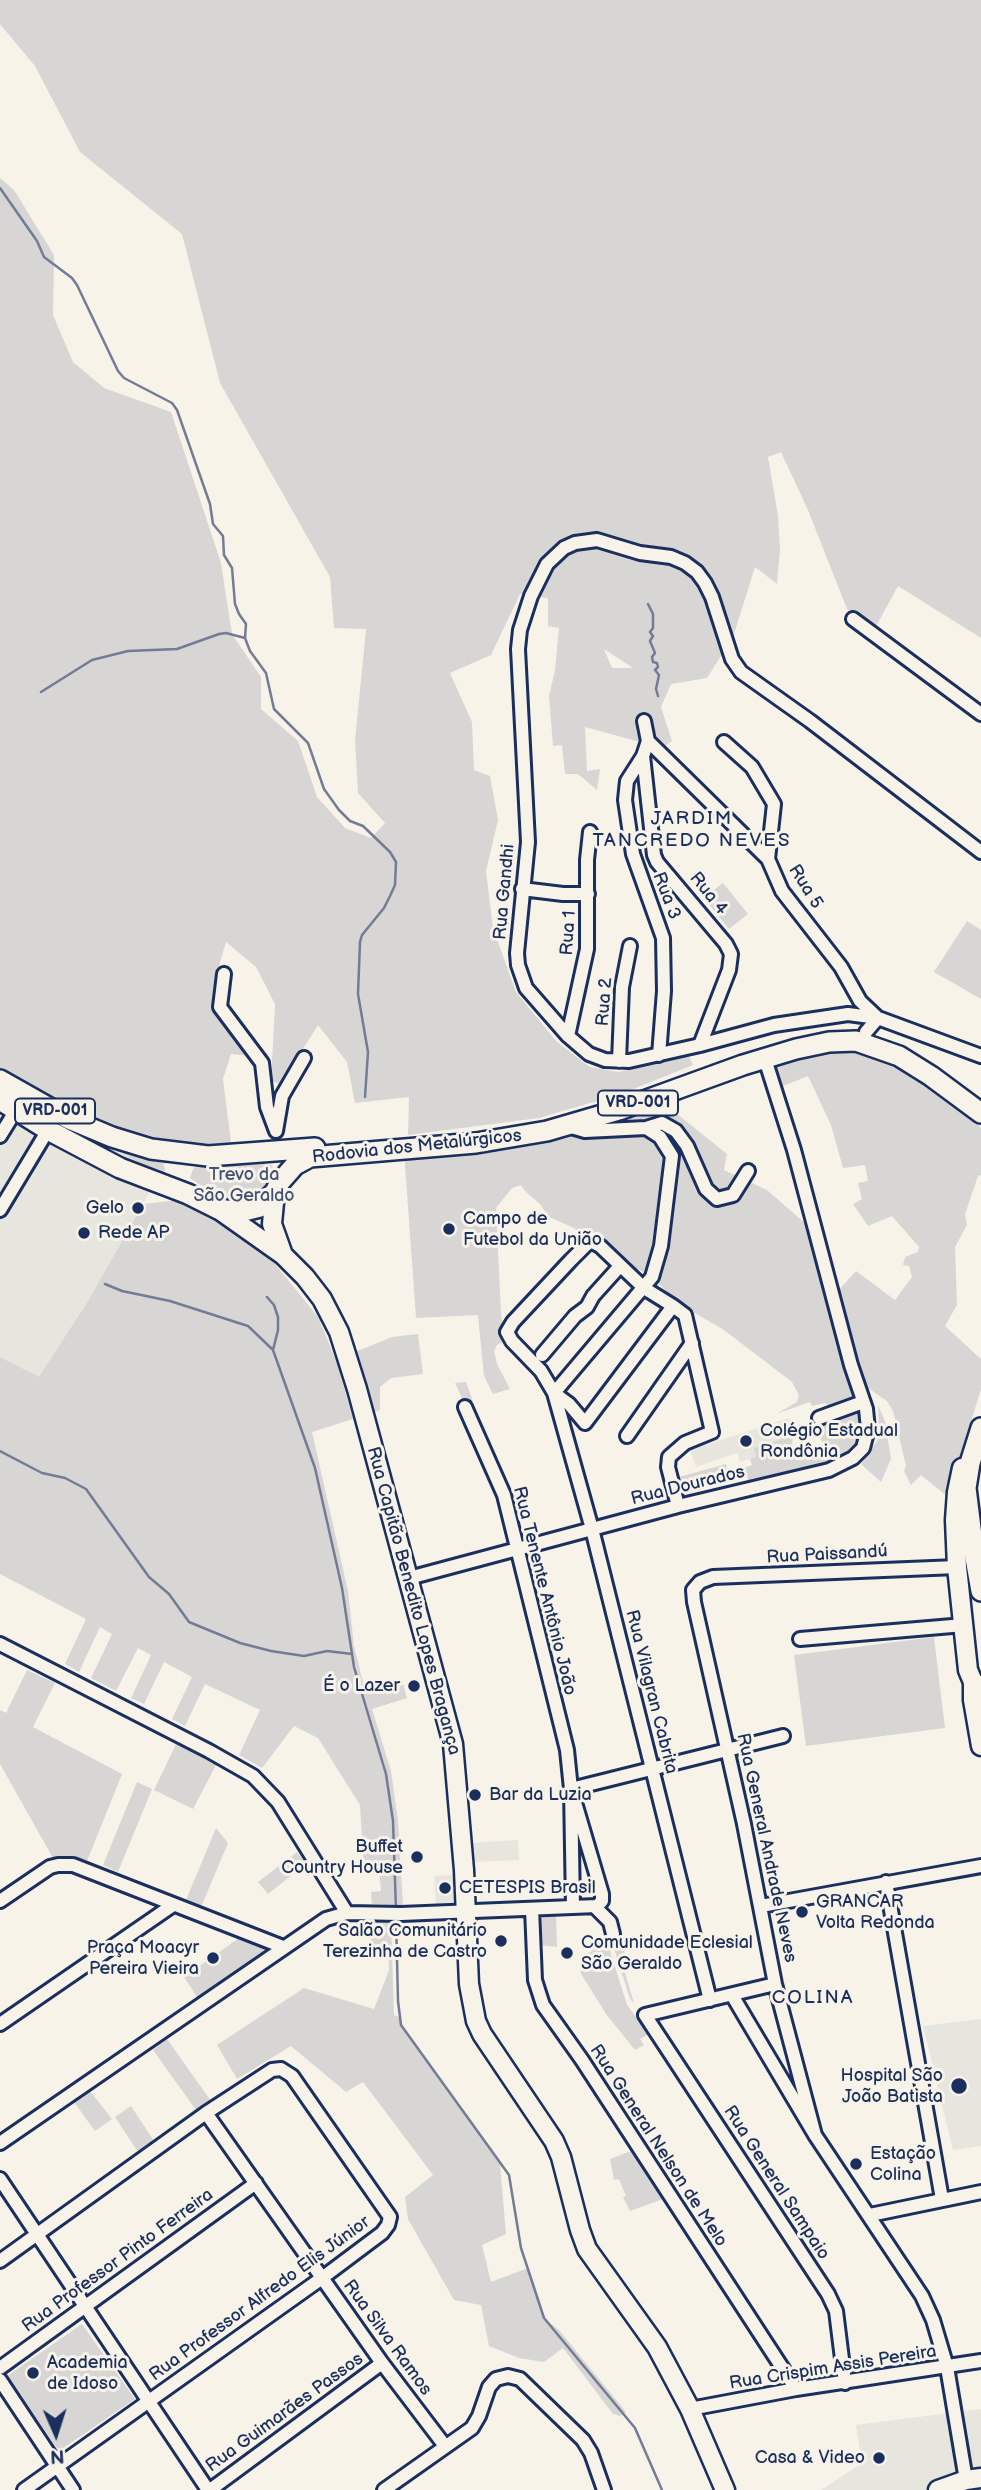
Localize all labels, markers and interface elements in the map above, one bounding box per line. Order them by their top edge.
district label: JARDIM TANCREDO NEVES [594,808,790,852]
street label: Rua Gandhi [490,843,520,941]
street label: Rua 5 [783,861,827,913]
street label: Rua 4 [684,868,732,920]
street label: Rua 3 [647,869,685,923]
street label: Rua 1 [557,910,581,956]
street label: Rua 2 [593,977,617,1027]
road number: VRD-001 [598,1091,678,1116]
road number: VRD-001 [15,1098,95,1124]
street label: Rodovia dos Metalúrgicos [311,1125,523,1169]
park label: Trevo da São Geraldo [193,1164,295,1206]
place label: Gelo [86,1197,124,1219]
marker: Gelo [130,1200,146,1216]
place label: Campo de Futebol da União [463,1208,602,1250]
marker: Campo de Futebol da União [441,1221,457,1237]
place label: Rede AP [98,1222,170,1244]
marker: Rede AP [76,1225,92,1241]
place label: Colégio Estadual Rondônia [760,1420,898,1462]
marker: Colégio Estadual Rondônia [738,1433,754,1449]
street label: Rua Capitão Benedito Lopes Bragança [361,1444,465,1758]
street label: Rua Dourados [629,1461,747,1511]
street label: Rua Tenente Antônio João [508,1484,580,1698]
street label: Rua Paissandú [766,1541,888,1569]
street label: Rua Vilagran Cabrita [620,1608,682,1776]
place label: É o Lazer [323,1675,400,1697]
marker: É o Lazer [406,1678,422,1694]
street label: Rua General Andrade Neves [731,1731,801,1965]
place label: Bar da Luzia [489,1784,592,1806]
marker: Bar da Luzia [467,1787,483,1803]
place label: Buffet Country House [281,1836,403,1878]
marker: Buffet Country House [409,1849,425,1865]
place label: CETESPIS Brasil [459,1877,596,1899]
marker: CETESPIS Brasil [437,1880,453,1896]
place label: GRANCAR Volta Redonda [816,1891,935,1934]
marker: GRANCAR Volta Redonda [794,1904,810,1920]
place label: Salão Comunitário Terezinha de Castro [323,1920,487,1962]
place label: Comunidade Eclesial São Geraldo [581,1932,753,1974]
marker: Salão Comunitário Terezinha de Castro [493,1933,509,1949]
place label: Praça Moacyr Pereira Vieira [87,1937,199,1980]
marker: Comunidade Eclesial São Geraldo [559,1945,575,1961]
marker: Praça Moacyr Pereira Vieira [205,1950,221,1966]
district label: COLINA [772,1987,854,2009]
street label: Rua General Nelson de Melo [585,2041,731,2251]
place label: Hospital São João Batista [841,2065,943,2108]
marker: Hospital São João Batista [949,2076,969,2096]
street label: Rua General Sampaio [718,2102,834,2264]
place label: Estação Colina [870,2143,936,2186]
marker: Estação Colina [848,2156,864,2172]
street label: Rua Professor Pinto Ferreira [18,2184,218,2338]
street label: Rua Professor Alfredo Elis Júnior [145,2212,375,2386]
street label: Rua Silva Ramos [338,2276,436,2400]
street label: Rua Crispim Assis Pereira [728,2341,938,2395]
street label: Rua Guimarães Passos [202,2349,368,2477]
place label: Academia de Idoso [47,2352,128,2394]
marker: Academia de Idoso [25,2365,41,2381]
north arrow [21,2399,91,2469]
text: N [49,2444,65,2467]
place label: Casa & Video [755,2447,865,2469]
marker: Casa & Video [871,2450,887,2466]

